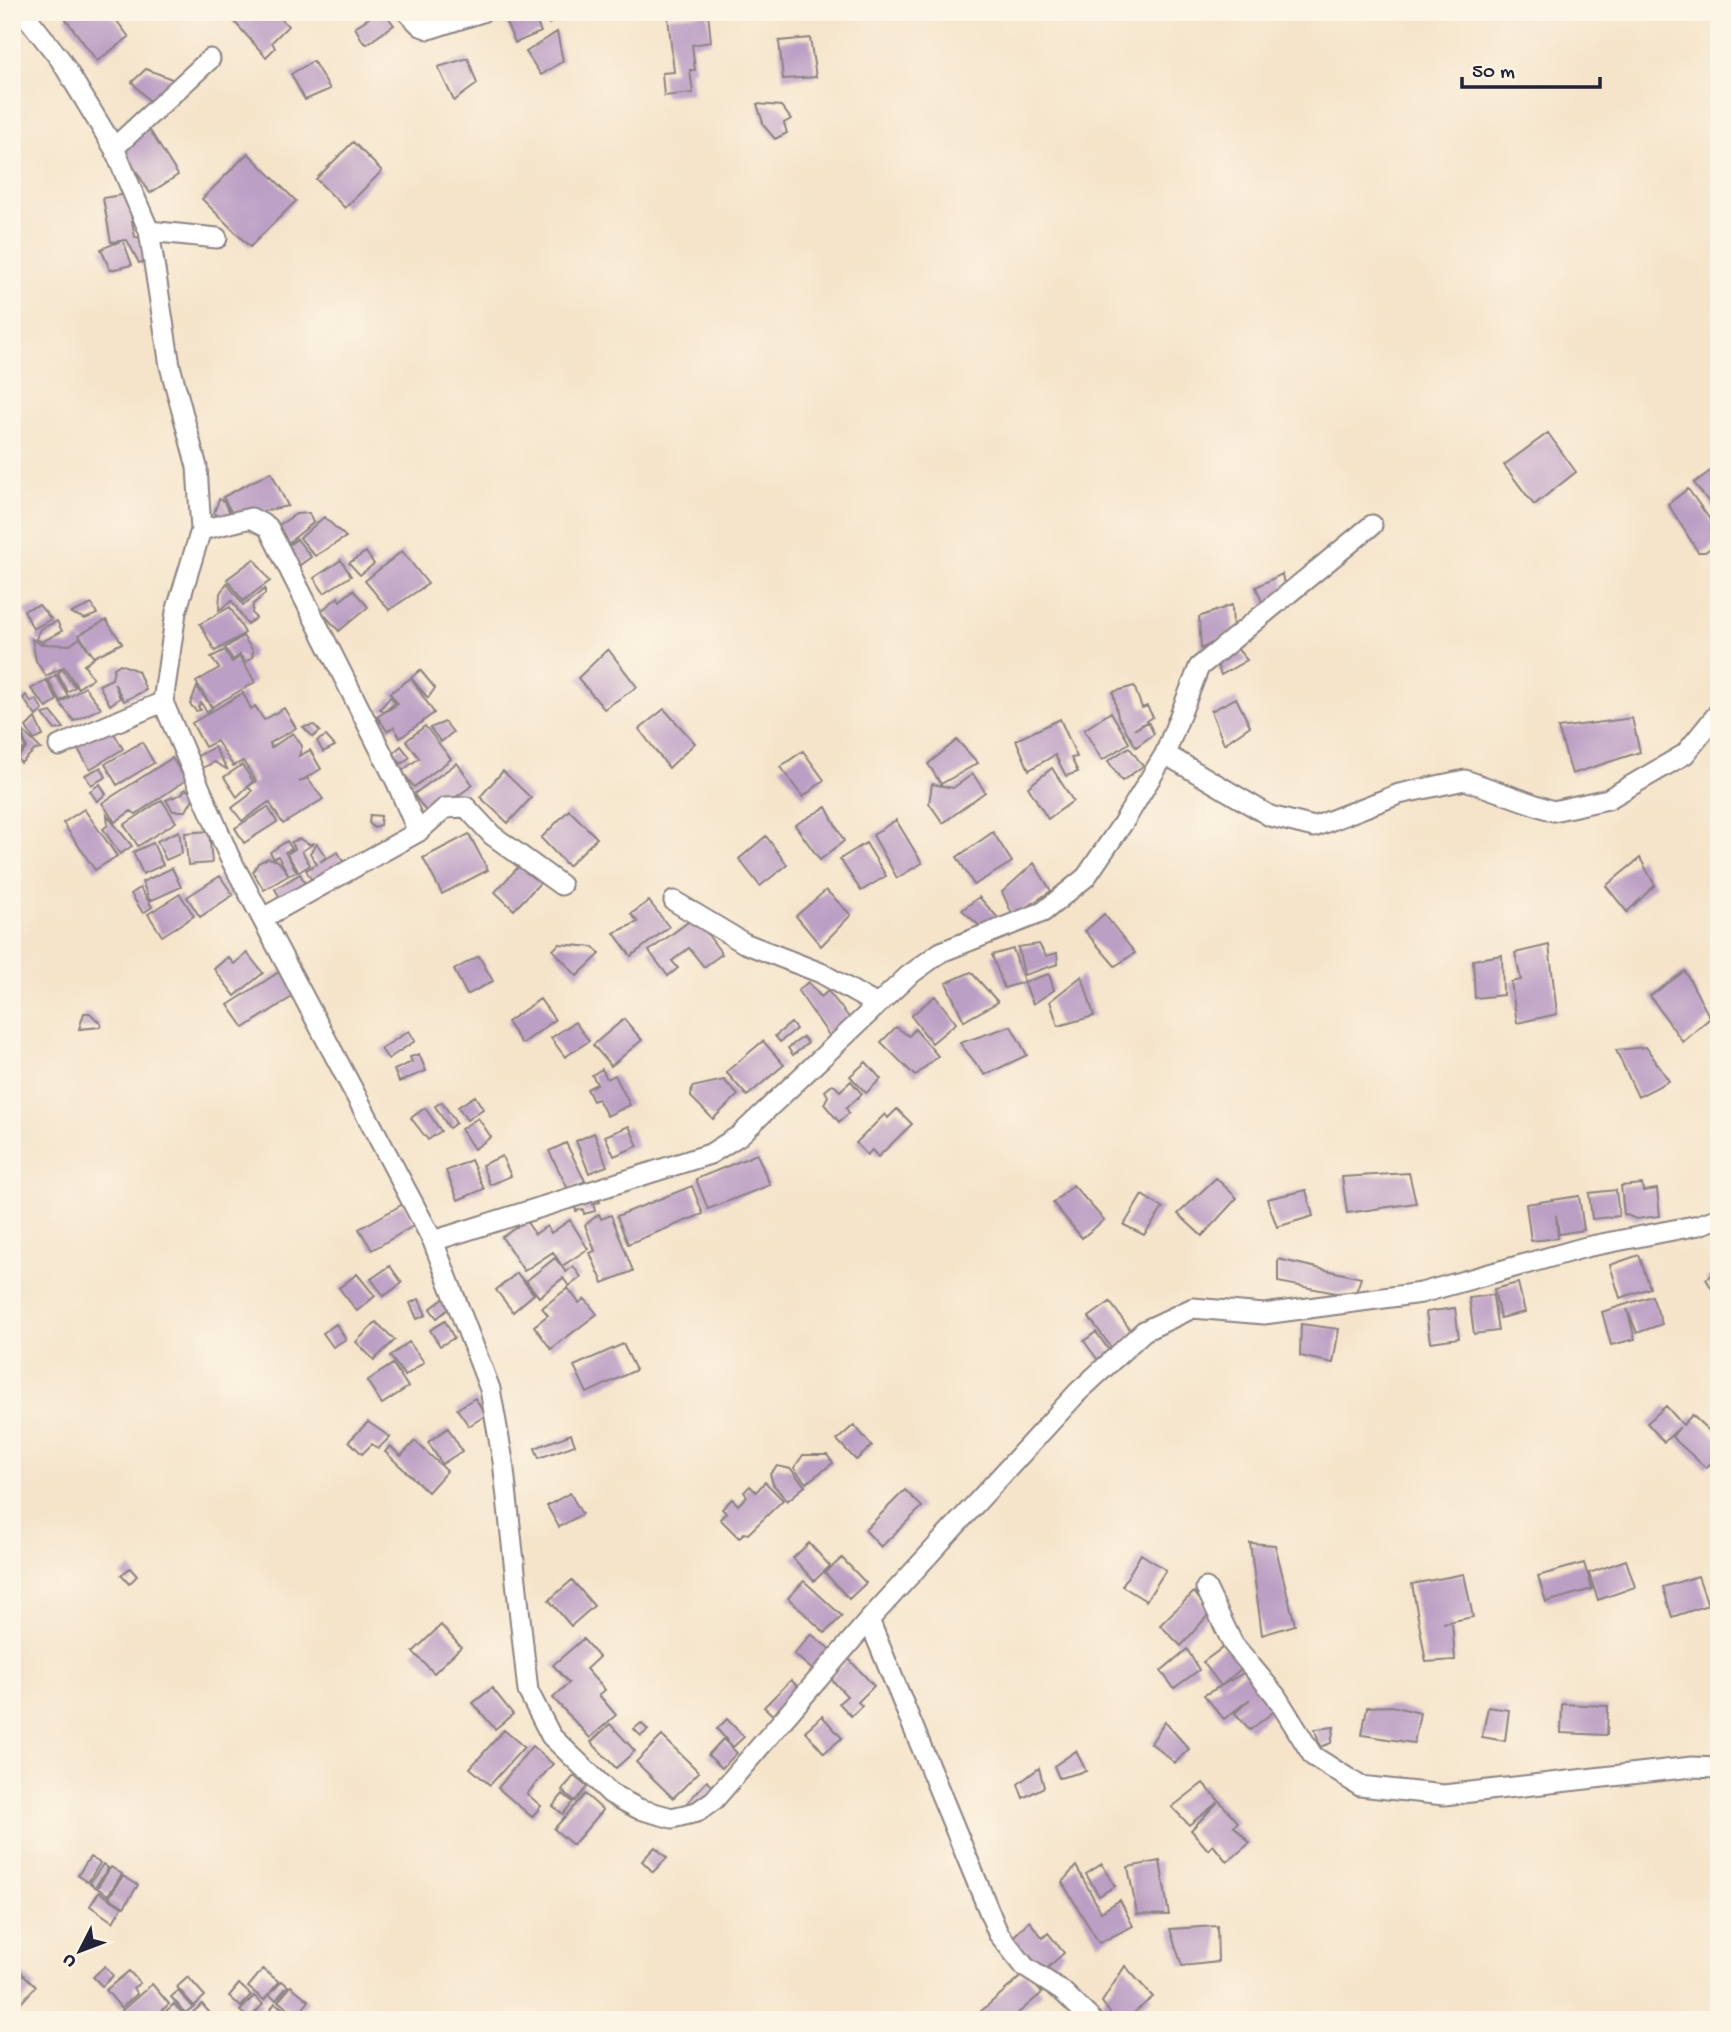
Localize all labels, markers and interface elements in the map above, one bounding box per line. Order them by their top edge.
scale bar [1462,46,1600,90]
text: 50 m [1472,61,1515,86]
north arrow [46,1916,116,1986]
text: U [58,1948,82,1972]

